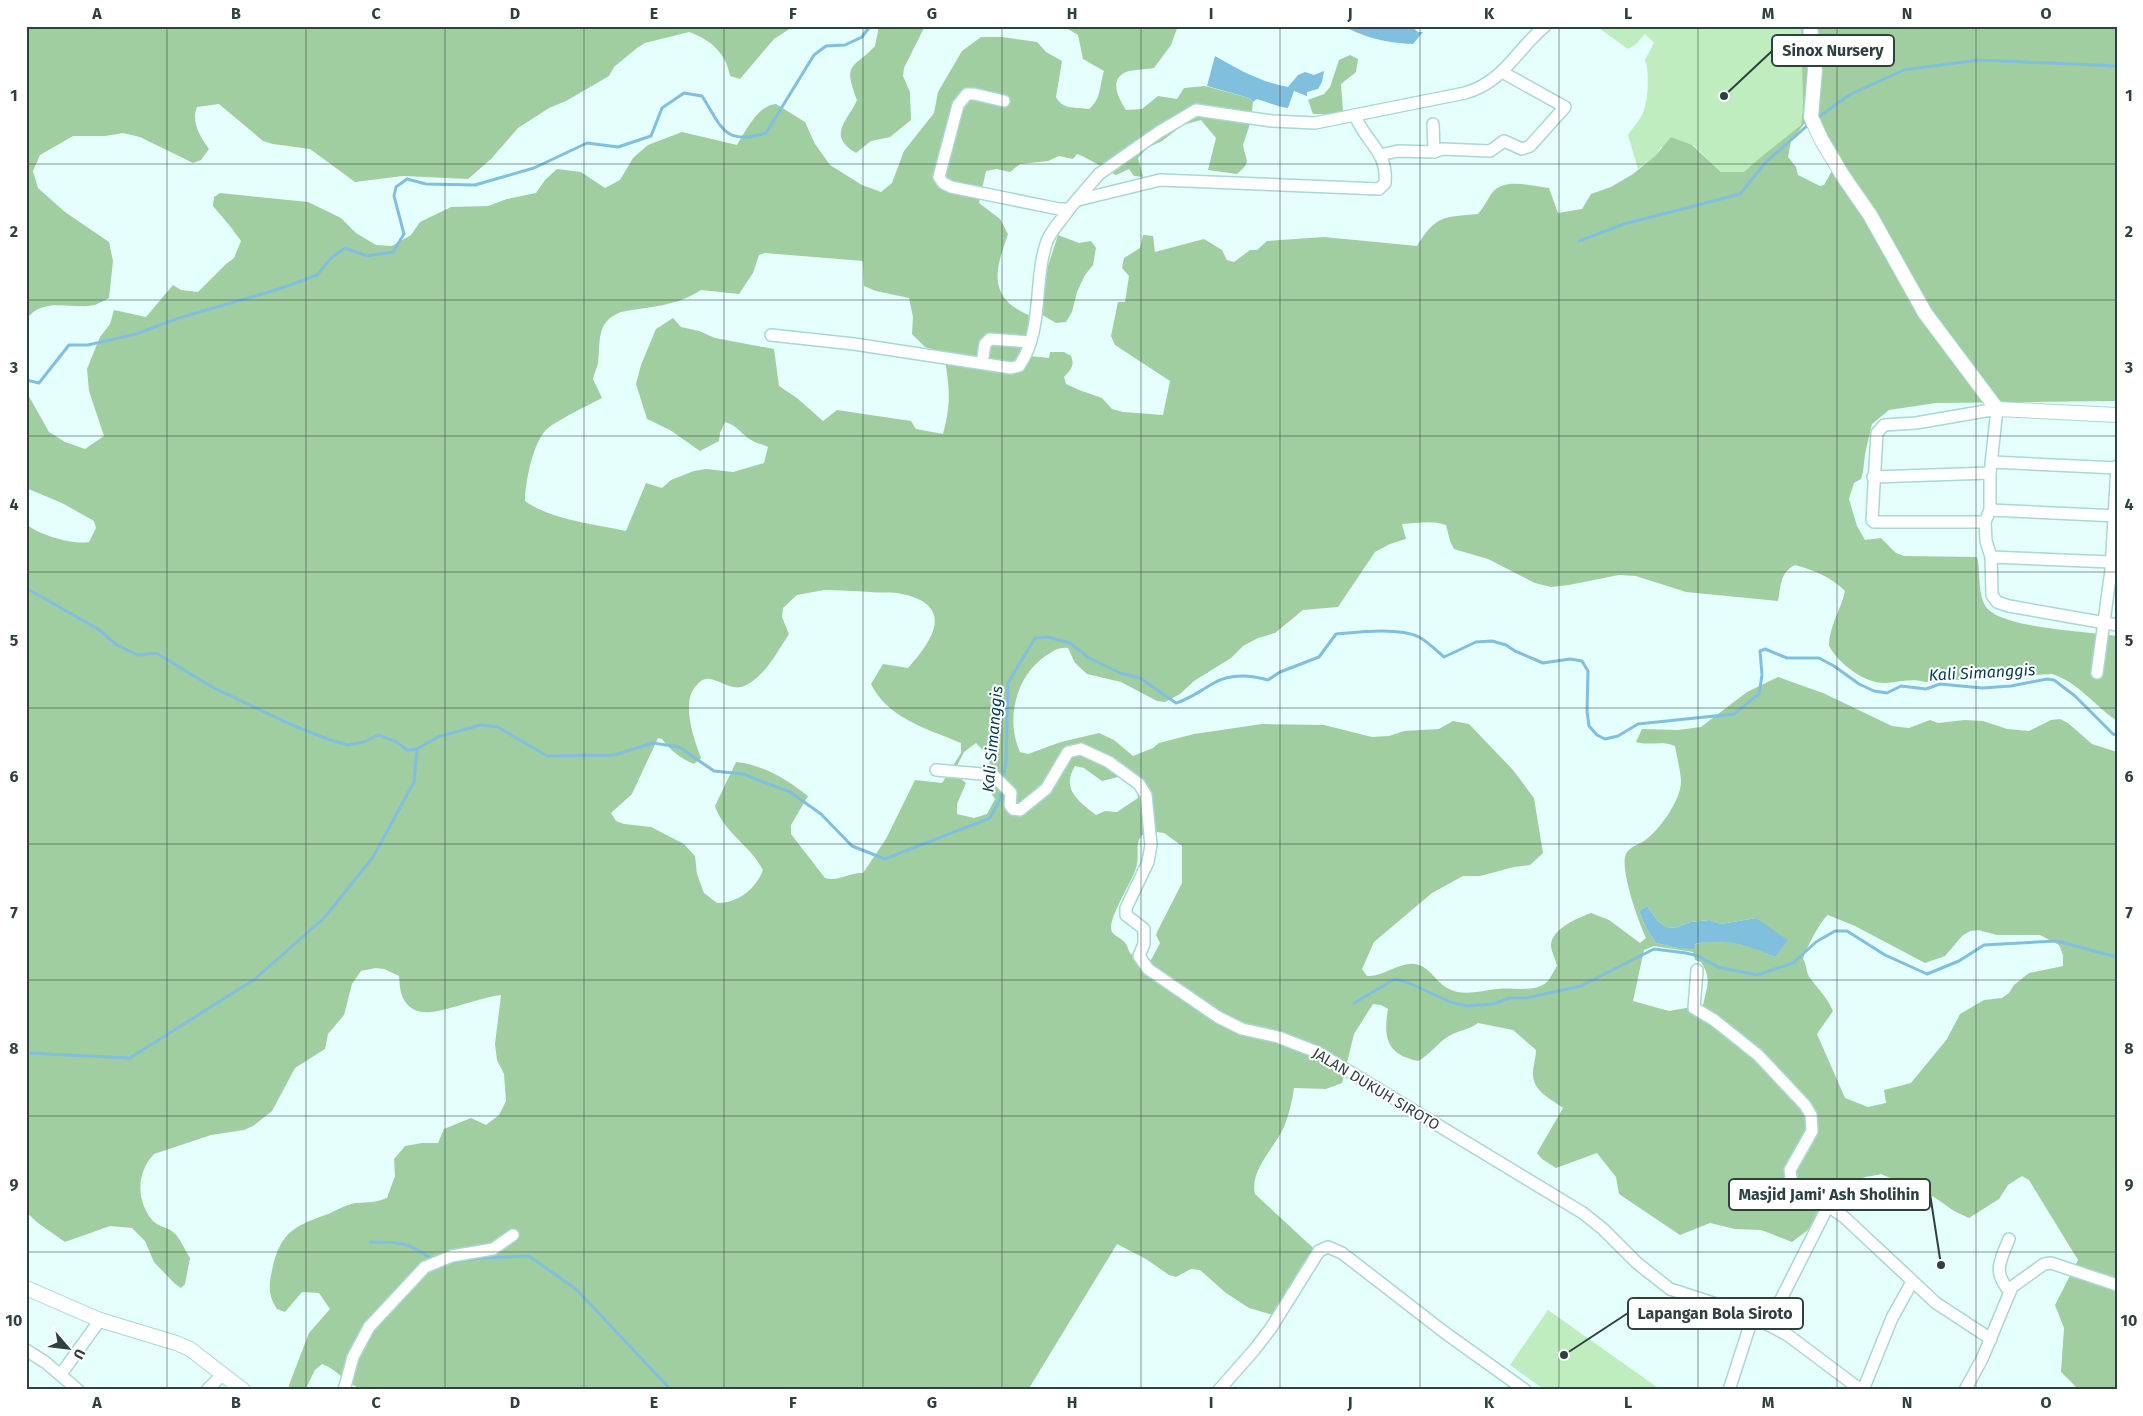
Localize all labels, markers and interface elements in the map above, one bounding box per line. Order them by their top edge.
text: A [91,4,102,23]
text: B [231,4,241,23]
text: C [371,4,381,23]
text: D [510,4,520,23]
text: E [650,4,658,23]
text: F [789,4,797,23]
text: G [927,4,937,23]
text: H [1067,4,1077,23]
text: I [1209,4,1213,23]
text: J [1346,4,1353,23]
text: K [1484,4,1495,23]
text: L [1624,4,1632,23]
text: M [1762,4,1775,23]
text: N [1902,4,1912,23]
text: O [2040,4,2052,23]
callout: Sinox Nursery [1772,35,1894,66]
text: Sinox Nursery [1782,41,1884,60]
text: 1 [10,86,18,105]
text: 1 [2125,86,2133,105]
text: 2 [10,222,18,241]
text: 2 [2125,222,2133,241]
text: 3 [9,358,18,377]
text: 3 [2124,358,2133,377]
text: 4 [9,495,19,514]
text: 4 [2124,495,2134,514]
text: 5 [10,631,19,650]
text: 5 [2125,631,2134,650]
water label: Kali Simanggis [1928,660,2036,685]
water label: Kali Simanggis [978,685,1007,793]
text: 6 [9,767,19,786]
text: 6 [2124,767,2134,786]
text: 7 [10,903,18,922]
text: 7 [2125,903,2133,922]
text: 8 [9,1039,19,1058]
text: 8 [2124,1039,2134,1058]
street label: JALAN DUKUH SIROTO [1309,1044,1443,1134]
text: 9 [10,1175,19,1194]
text: 9 [2125,1175,2134,1194]
callout: Masjid Jami' Ash Sholihin [1729,1179,1930,1210]
text: Masjid Jami' Ash Sholihin [1739,1185,1919,1204]
callout: Lapangan Bola Siroto [1628,1298,1803,1329]
text: Lapangan Bola Siroto [1637,1304,1793,1323]
text: 10 [6,1311,22,1330]
text: 10 [2121,1311,2137,1330]
north arrow [42,1324,92,1374]
text: U [69,1346,89,1362]
text: A [91,1393,102,1412]
text: B [231,1393,241,1412]
text: C [371,1393,381,1412]
text: D [510,1393,520,1412]
text: E [650,1393,658,1412]
text: F [789,1393,797,1412]
text: G [927,1393,937,1412]
text: H [1067,1393,1077,1412]
text: I [1209,1393,1213,1412]
text: J [1346,1393,1353,1412]
text: K [1484,1393,1495,1412]
text: L [1624,1393,1632,1412]
text: M [1762,1393,1775,1412]
text: N [1902,1393,1912,1412]
text: O [2040,1393,2052,1412]

